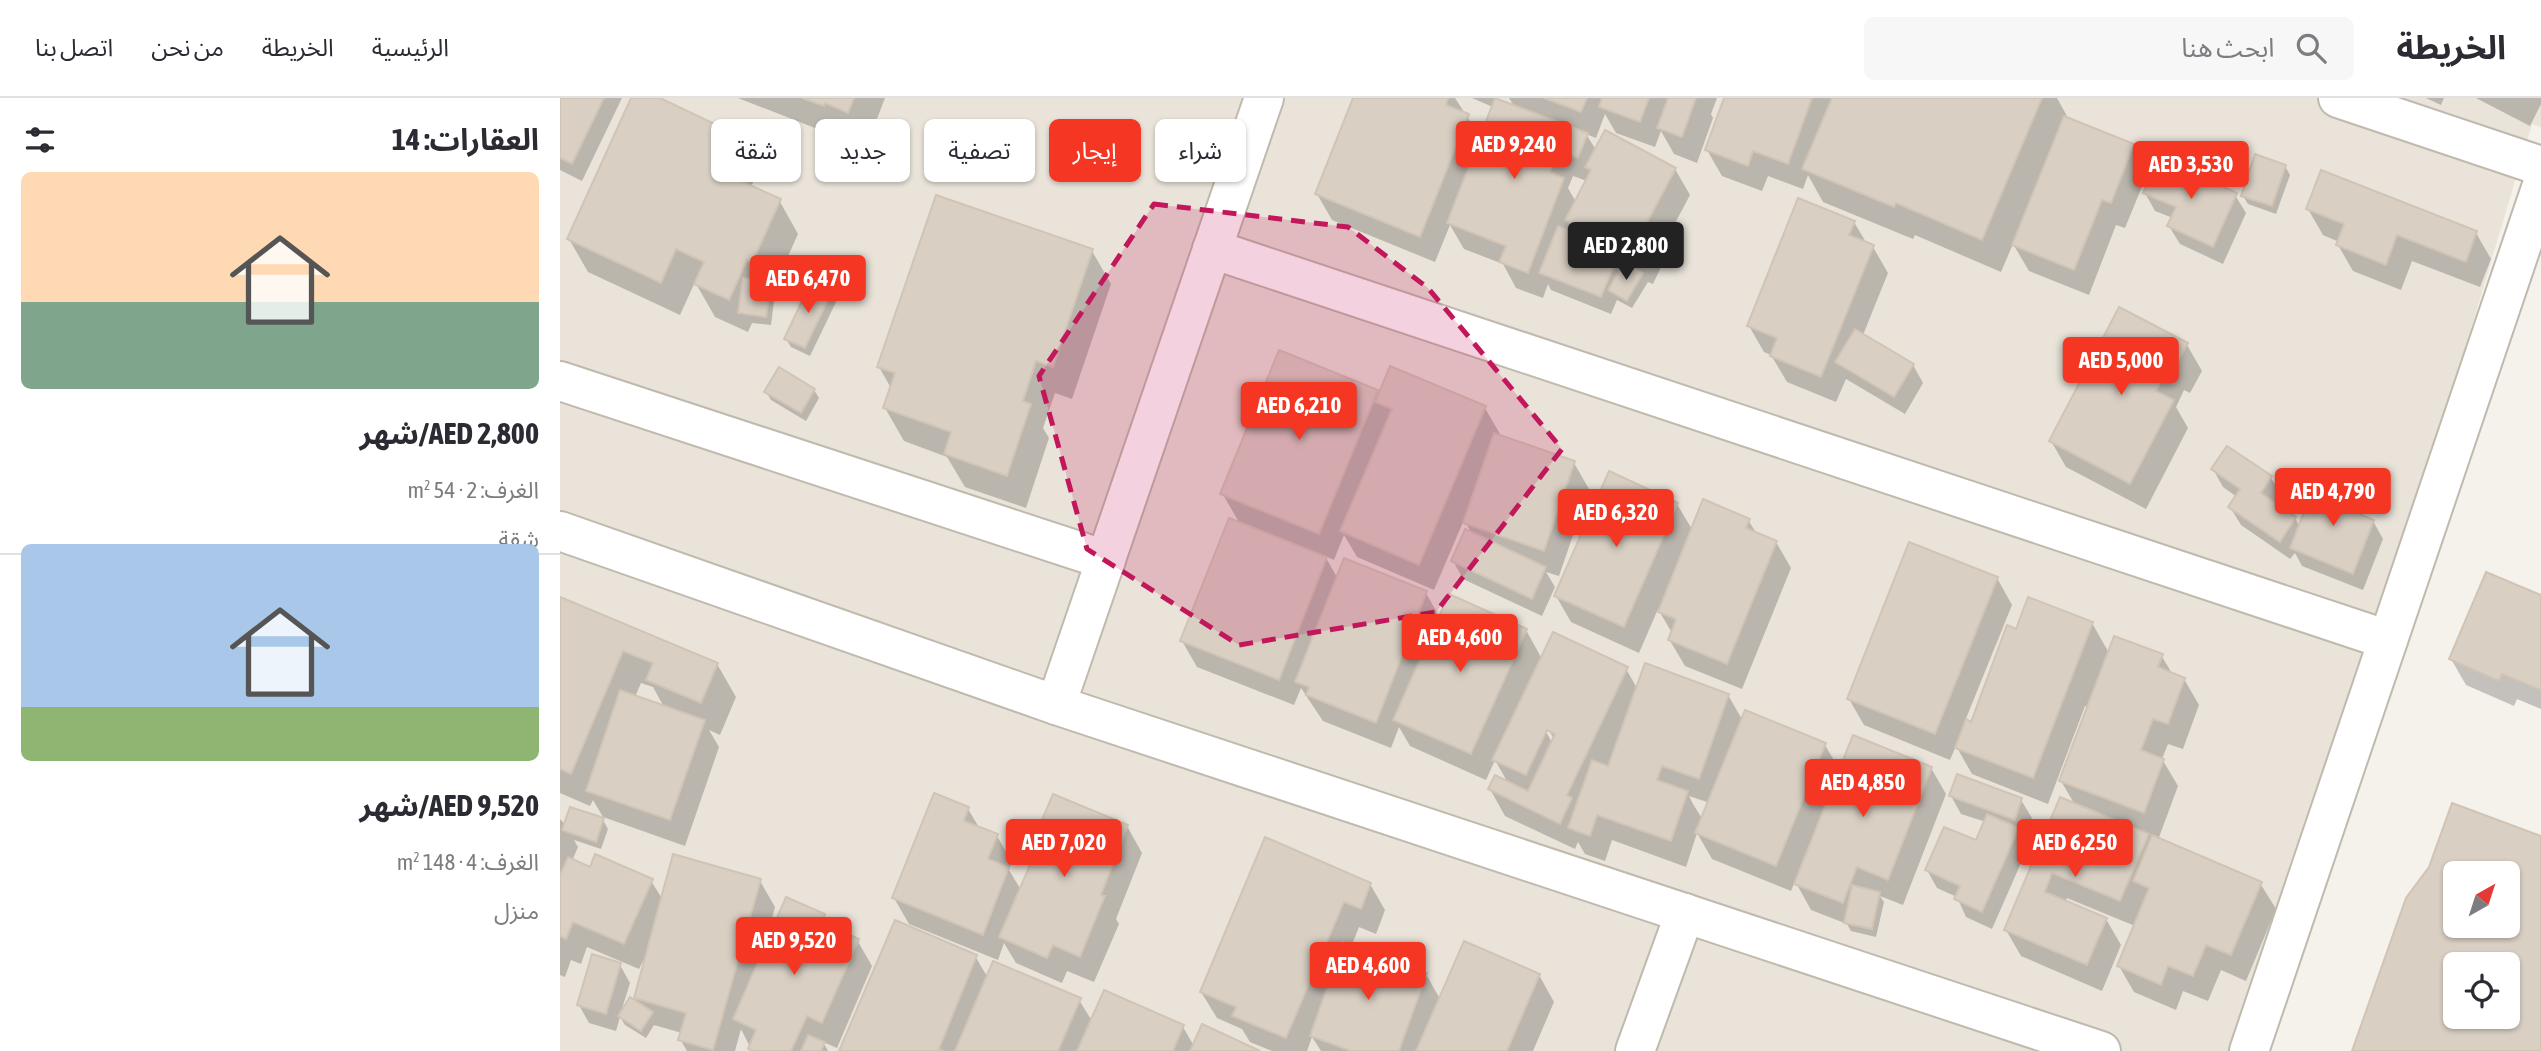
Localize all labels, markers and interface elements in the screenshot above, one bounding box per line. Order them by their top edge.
search box [1864,17,2354,80]
text: الخريطة [2396,28,2506,66]
icon: search [2292,29,2330,67]
text: ابحث هنا [2181,33,2274,63]
text: اتصل بنا [35,34,113,61]
text: من نحن [151,34,224,61]
text: الخريطة [262,34,334,61]
text: الرئيسية [372,34,449,61]
chip: شقة [711,119,801,182]
chip: جديد [815,119,910,182]
chip: تصفية [924,119,1035,182]
chip: إيجار [1049,119,1141,182]
chip: شراء [1155,119,1246,182]
icon: filters [21,121,59,159]
text: العقارات: 14 [392,122,539,156]
pin: AED 9,240 [1434,122,1594,181]
text: AED 9,240 [1472,131,1556,157]
pin: AED 3,530 [2111,141,2271,201]
text: AED 3,530 [2149,151,2233,177]
icon: home [217,217,343,343]
pin: AED 2,800 [1546,222,1706,282]
text: AED 2,800 [1584,232,1668,258]
pin: AED 6,470 [728,256,888,315]
text: AED 6,470 [766,265,850,291]
pin: AED 5,000 [2041,338,2201,397]
text: AED 5,000 [2079,347,2163,373]
pin: AED 6,210 [1219,382,1379,442]
text: AED 6,210 [1257,392,1341,418]
text: AED 2,800/شهر [360,416,539,450]
pin: AED 4,790 [2253,468,2413,528]
text: الغرف: 2 · 54 m² [407,477,539,503]
text: AED 4,790 [2291,478,2375,504]
pin: AED 6,320 [1536,490,1696,549]
text: AED 6,320 [1574,499,1658,525]
text: شقة [498,526,539,552]
icon: home [217,589,343,715]
pin: AED 4,600 [1380,614,1540,674]
text: AED 4,600 [1418,624,1502,650]
pin: AED 4,850 [1783,760,1943,819]
text: AED 4,850 [1821,769,1905,795]
text: AED 9,520/شهر [360,788,539,822]
pin: AED 7,020 [984,820,1144,879]
pin: AED 6,250 [1995,820,2155,879]
text: AED 7,020 [1022,829,1106,855]
text: AED 6,250 [2033,829,2117,855]
text: الغرف: 4 · 148 m² [397,849,539,875]
north arrow [2443,861,2520,938]
map controls [2443,861,2520,1029]
text: منزل [494,898,539,924]
pin: AED 9,520 [714,918,874,977]
text: AED 9,520 [752,927,836,953]
pin: AED 4,600 [1288,942,1448,1002]
text: AED 4,600 [1326,952,1410,978]
button: locate [2443,952,2520,1029]

